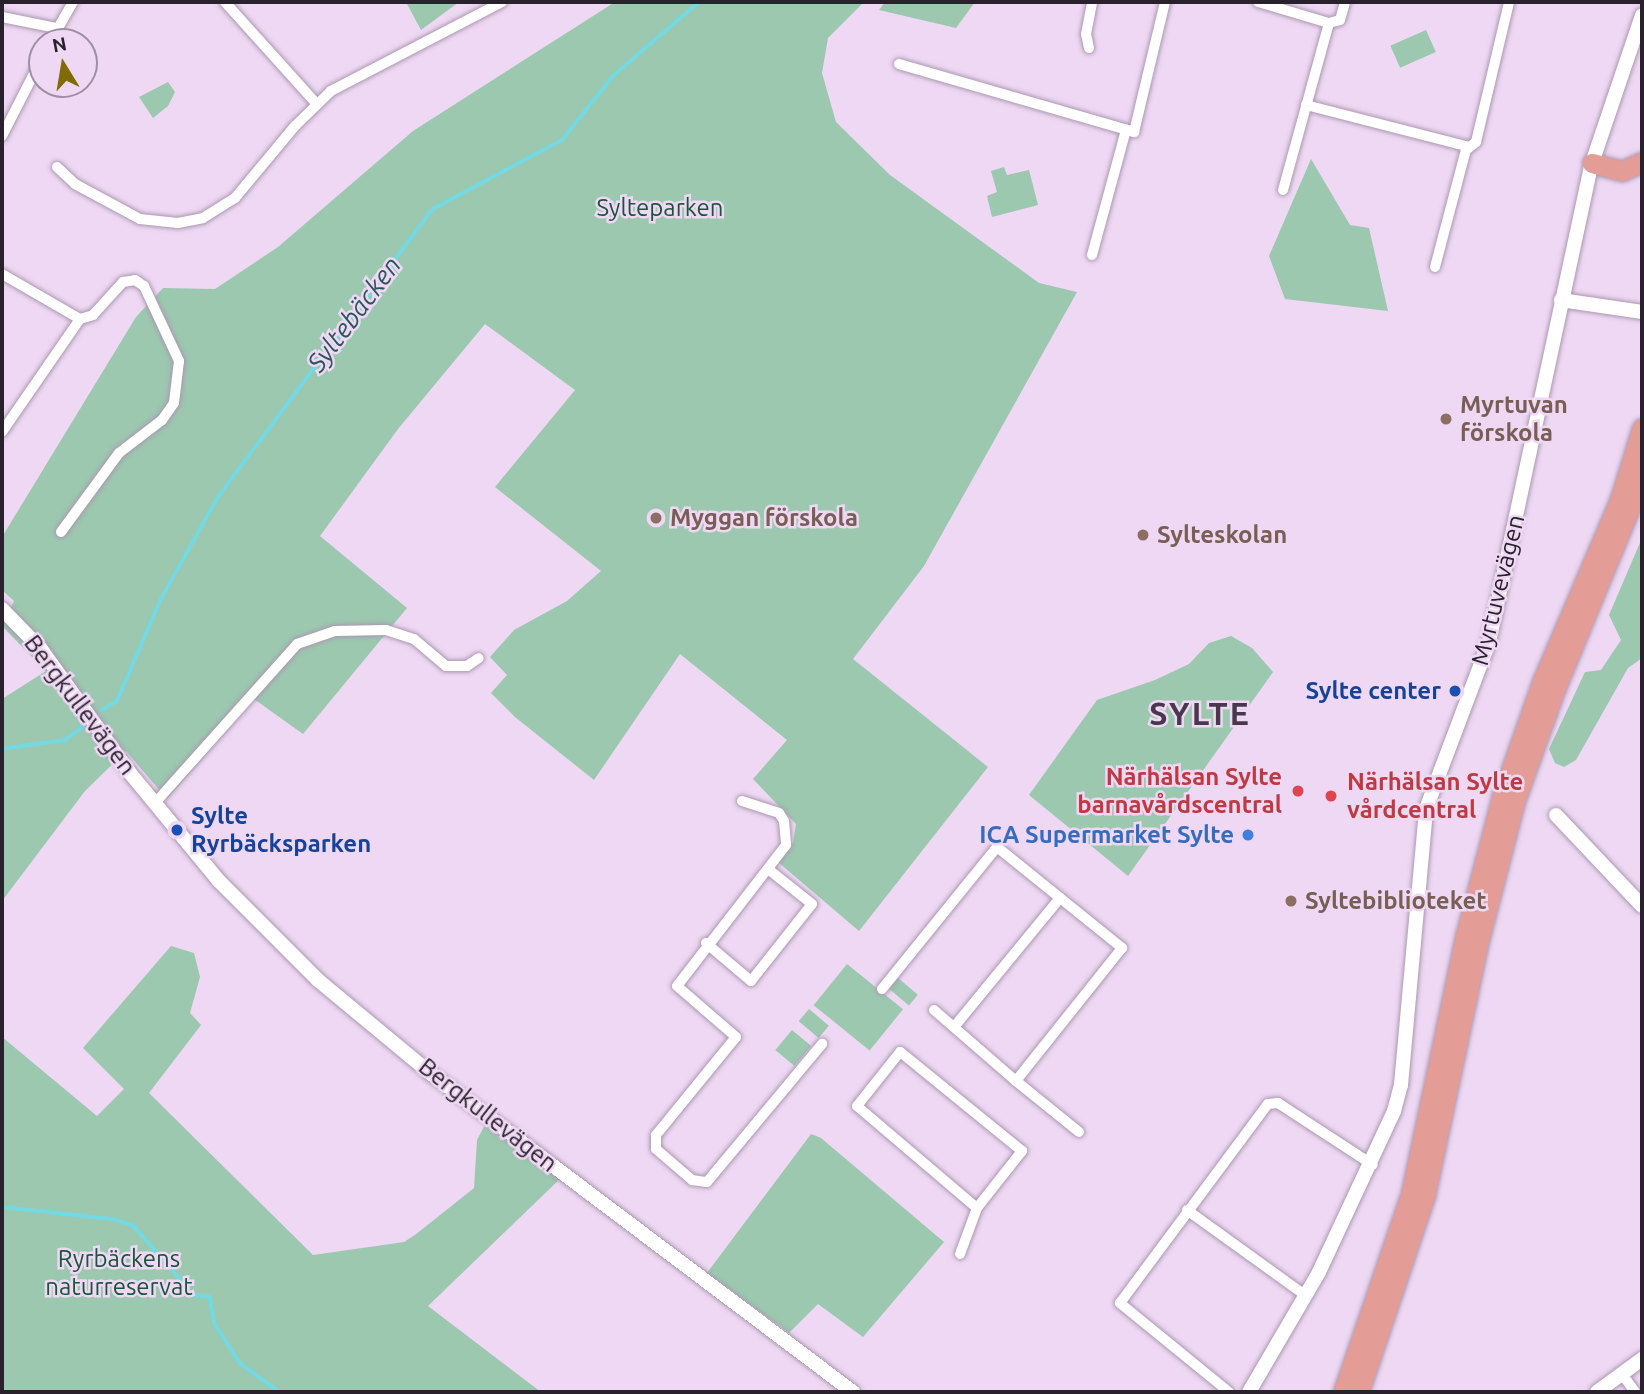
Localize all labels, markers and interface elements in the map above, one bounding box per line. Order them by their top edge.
north arrow [28,28,98,98]
text: N [50,32,68,57]
park label: Sylteparken [597,194,723,222]
water label: Syltebäcken [301,250,407,378]
place label: Myrtuvan förskola [1460,391,1568,447]
marker: Myrtuvan förskola [1438,411,1454,427]
place label: Myggan förskola [670,504,858,532]
marker: Myggan förskola [648,510,664,526]
street label: Myrtuvevägen [1465,512,1531,668]
place label: Sylteskolan [1157,521,1287,549]
marker: Sylteskolan [1135,527,1151,543]
street label: Bergkullevägen [18,629,142,781]
place label: Sylte center [1305,677,1441,705]
marker: Sylte center [1447,683,1463,699]
district label: SYLTE [1150,694,1250,732]
place label: Närhälsan Sylte barnavårdscentral [1077,763,1282,819]
place label: Närhälsan Sylte vårdcentral [1347,768,1523,824]
marker: Närhälsan Sylte barnavårdscentral [1288,781,1308,801]
marker: Närhälsan Sylte vårdcentral [1321,786,1341,806]
place label: Sylte Ryrbäcksparken [191,802,371,858]
place label: ICA Supermarket Sylte [979,821,1234,849]
marker: Sylte Ryrbäcksparken [169,822,185,838]
marker: ICA Supermarket Sylte [1240,827,1256,843]
place label: Syltebiblioteket [1305,887,1487,915]
marker: Syltebiblioteket [1283,893,1299,909]
street label: Bergkullevägen [413,1052,563,1178]
park label: Ryrbäckens naturreservat [45,1245,193,1301]

